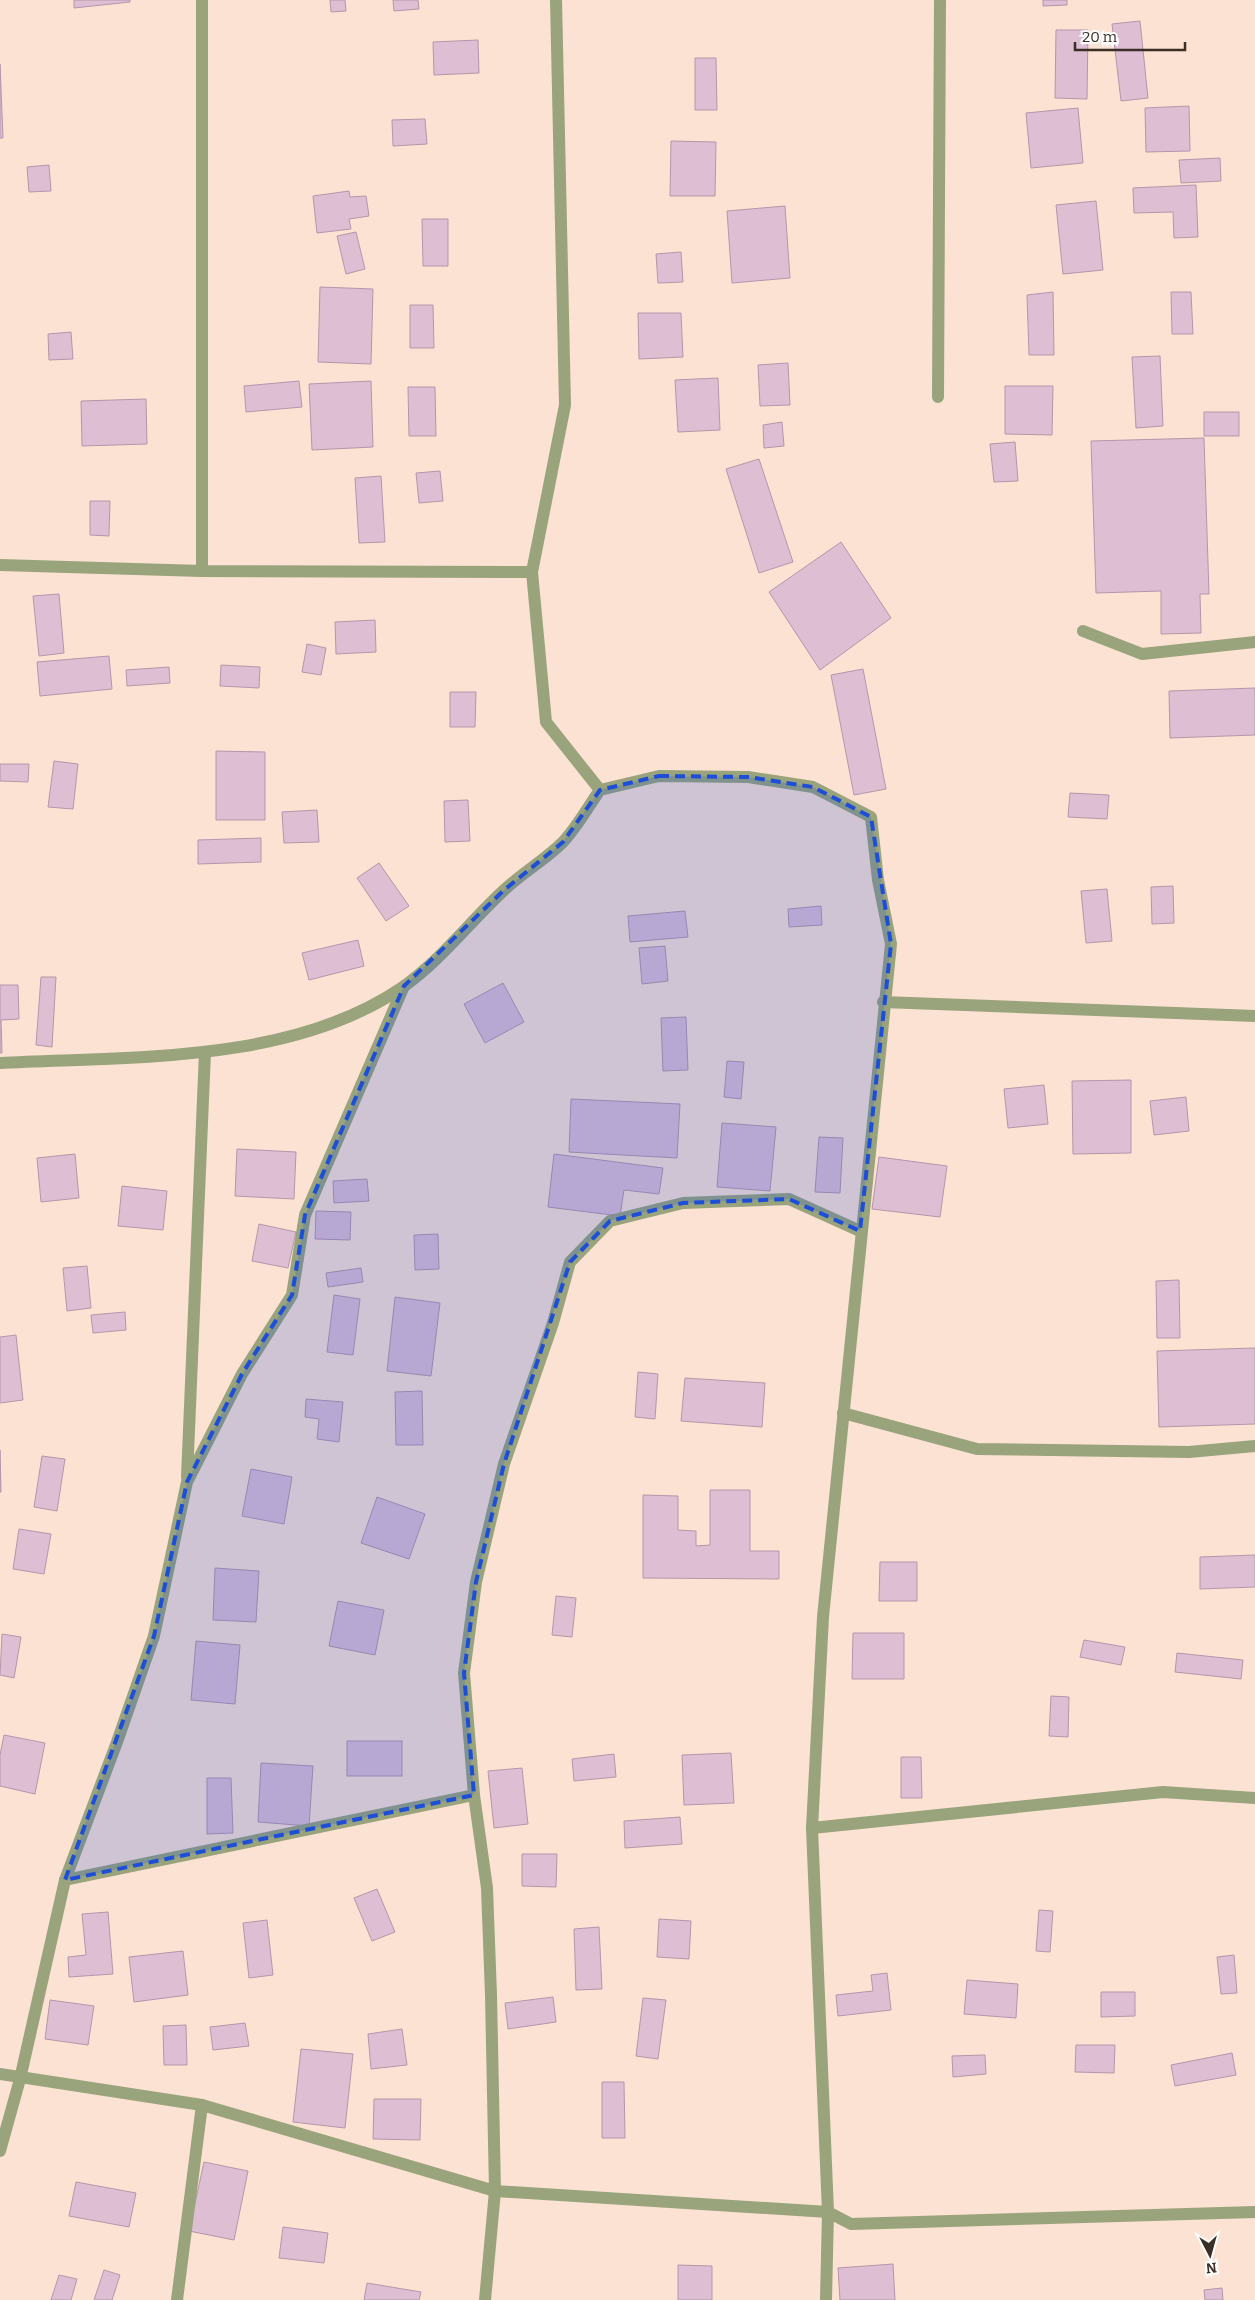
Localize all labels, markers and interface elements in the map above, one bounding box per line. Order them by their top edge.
scale bar [1075,20,1185,52]
text: 20 m [1082,28,1118,46]
north arrow [1185,2230,1235,2280]
text: N [1205,2258,1218,2276]

